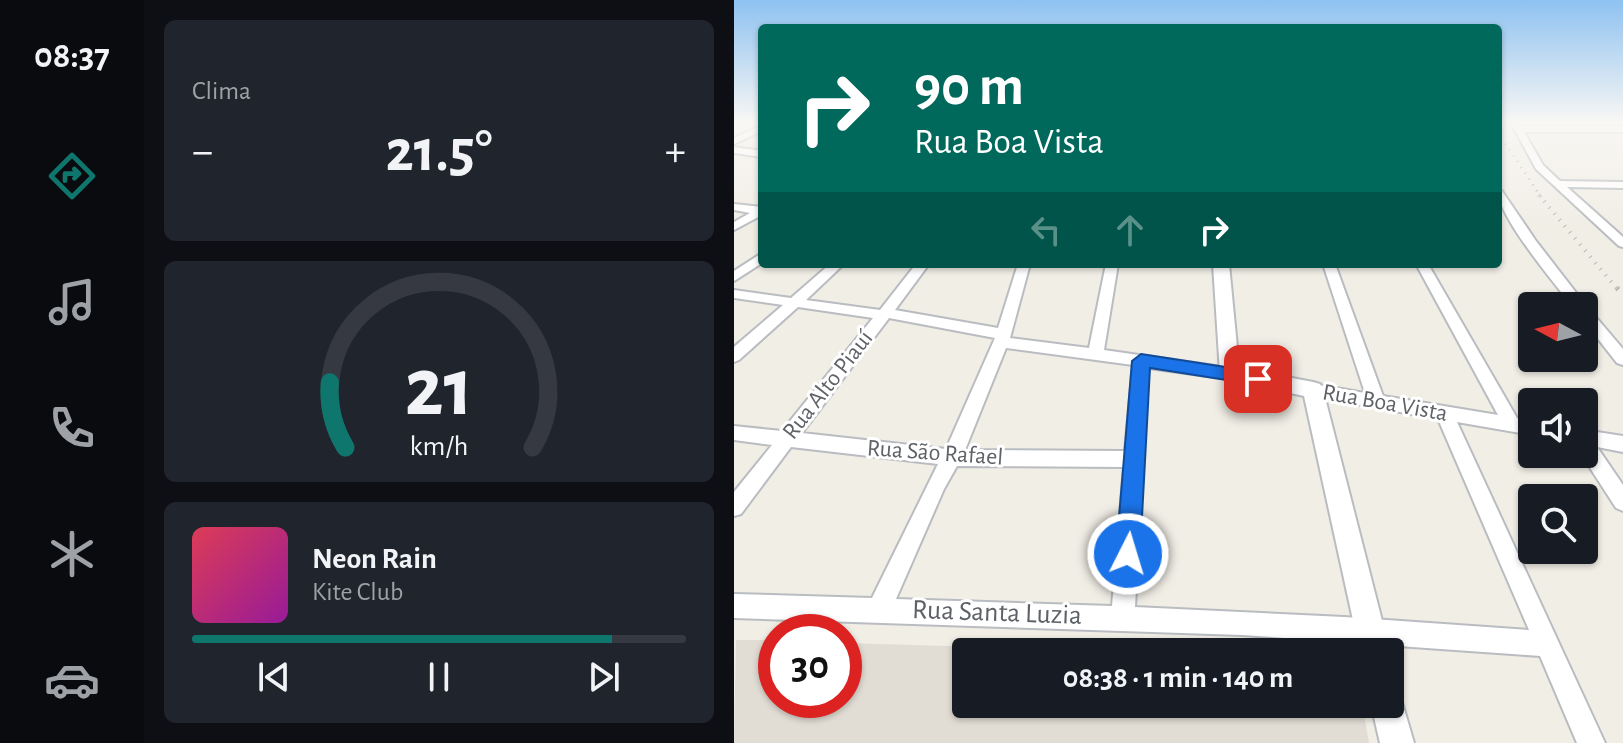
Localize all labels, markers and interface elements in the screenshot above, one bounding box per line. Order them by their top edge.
text: 08:37 [34,38,110,74]
icon: right [782,56,886,160]
text: 90 m [914,59,1024,115]
text: Clima [192,78,251,104]
text: 21.5° [385,122,493,182]
text: Rua Boa Vista [914,124,1104,160]
text: − [192,130,213,174]
text: + [665,130,686,174]
icon: directions [44,148,100,204]
icon: left [1024,208,1068,252]
icon: ahead [1108,208,1152,252]
icon: right [1192,208,1236,252]
icon: music [44,274,100,330]
north arrow [1518,292,1598,372]
map controls [1518,292,1598,564]
street label: Rua Alto Piauí [778,326,878,444]
pin [1224,345,1292,413]
text: 21 [404,346,474,430]
icon: arrive [1236,357,1280,401]
street label: Rua Boa Vista [1321,380,1449,426]
button: sound [1518,388,1598,468]
icon: phone [44,400,100,456]
text: km/h [410,432,468,461]
street label: Rua São Rafael [866,436,1004,470]
button: search [1518,484,1598,564]
position arrow [1086,512,1170,596]
icon: climate [44,526,100,582]
text: Neon Rain [312,544,437,574]
text: Kite Club [312,579,403,605]
street label: Rua Santa Luzia [911,596,1083,630]
speed limit sign: 30 [758,614,862,718]
icon: car [44,652,100,708]
icon: previous [252,655,296,699]
icon: pause [417,655,461,699]
icon: next [582,655,626,699]
text: 08:38 · 1 min · 140 m [1063,663,1293,693]

